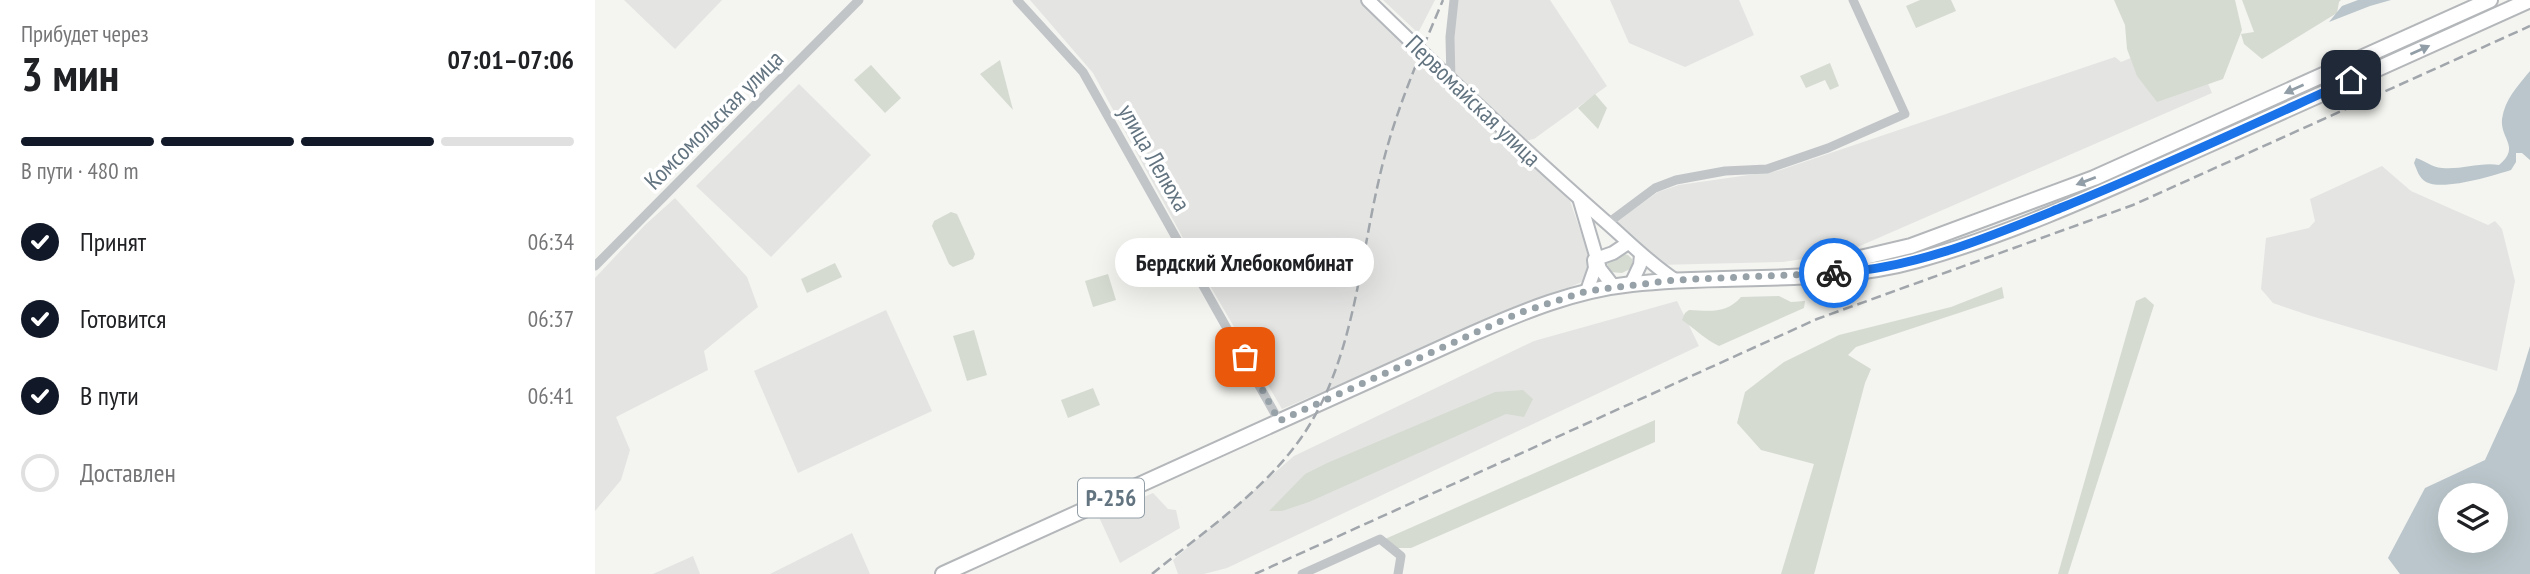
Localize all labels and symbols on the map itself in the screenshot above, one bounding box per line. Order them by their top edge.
street label: Первомайская улица [1399,28,1548,173]
street label: Комсомольская улица [637,43,790,196]
one-way arrow [2410,44,2430,56]
pin [2321,50,2381,110]
one-way arrow [2284,83,2304,95]
street label: улица Лелюха [1111,99,1198,217]
one-way arrow [2075,175,2096,186]
callout: Бердский Хлебокомбинат [1115,238,1375,287]
courier [1799,238,1869,308]
pin [1215,327,1275,387]
road number: Р-256 [1078,478,1144,518]

